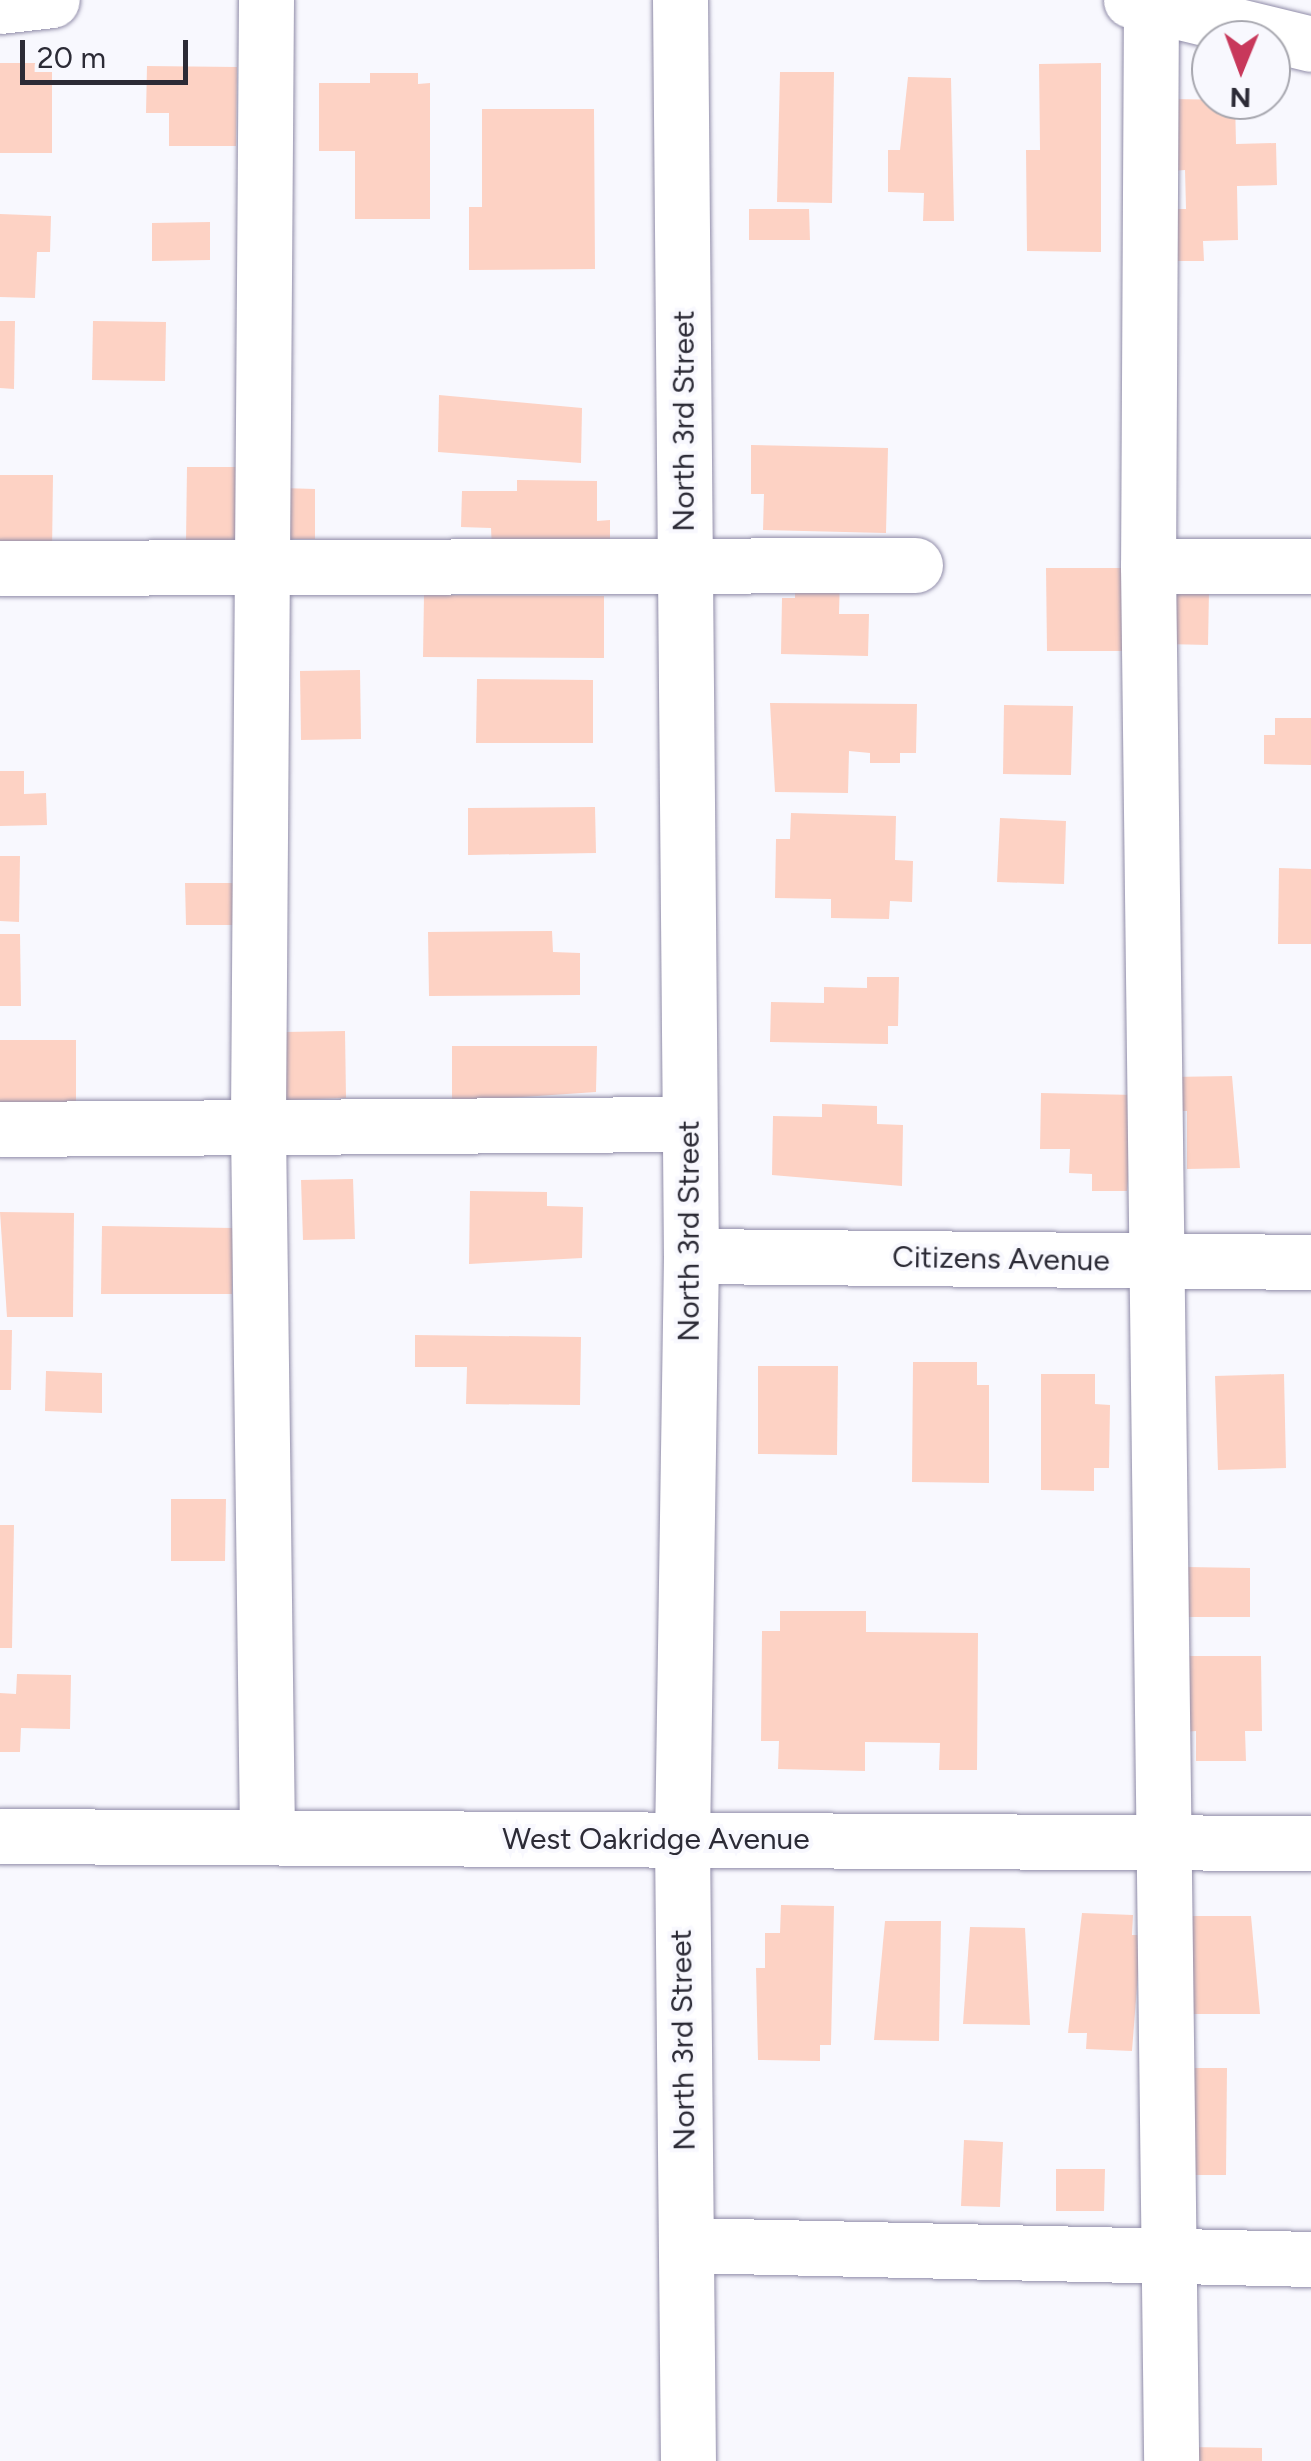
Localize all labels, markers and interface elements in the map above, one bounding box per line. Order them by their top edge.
scale bar [25,20,192,82]
north arrow [1191,20,1291,120]
text: 20 m [37,39,106,76]
text: N [1229,81,1252,115]
street label: North 3rd Street [666,310,702,532]
street label: North 3rd Street [671,1120,707,1342]
street label: Citizens Avenue [892,1239,1110,1279]
street label: West Oakridge Avenue [502,1821,810,1857]
street label: North 3rd Street [663,1929,703,2151]

